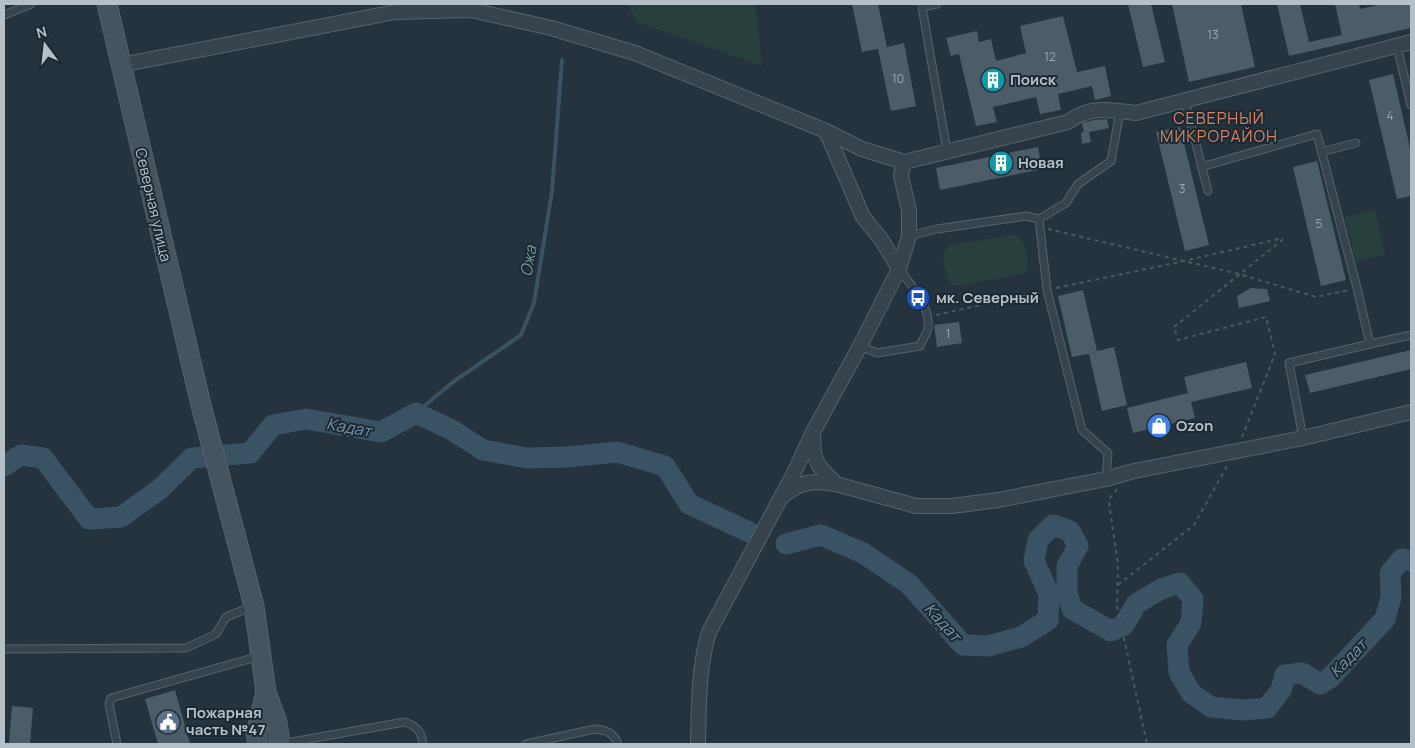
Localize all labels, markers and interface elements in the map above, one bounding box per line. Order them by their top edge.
north arrow [20,20,70,70]
text: N [34,21,49,42]
house number: 13 [1207,26,1219,43]
house number: 12 [1044,48,1056,65]
building icon: Поиск [980,67,1006,93]
place label: Поиск [1010,69,1057,90]
house number: 10 [892,70,904,87]
district label: СЕВЕРНЫЙ МИКРОРАЙОН [1160,107,1278,147]
house number: 4 [1386,107,1394,124]
street label: Северная улица [130,146,177,264]
building icon: Новая [988,150,1014,176]
place label: Новая [1018,152,1064,173]
house number: 3 [1179,180,1185,197]
house number: 5 [1316,215,1323,232]
water label: Ожа [514,243,542,278]
bus stop icon: мк. Северный [905,285,931,311]
place label: мк. Северный [936,287,1039,308]
house number: 1 [946,325,950,342]
water label: Кадат [325,412,375,442]
shop icon: Ozon [1146,413,1172,439]
place label: Ozon [1176,415,1213,436]
water label: Кадат [920,598,967,647]
water label: Кадат [1324,633,1373,682]
place label: Пожарная часть №47 [186,702,265,740]
public building icon: Пожарная часть №47 [155,709,181,735]

